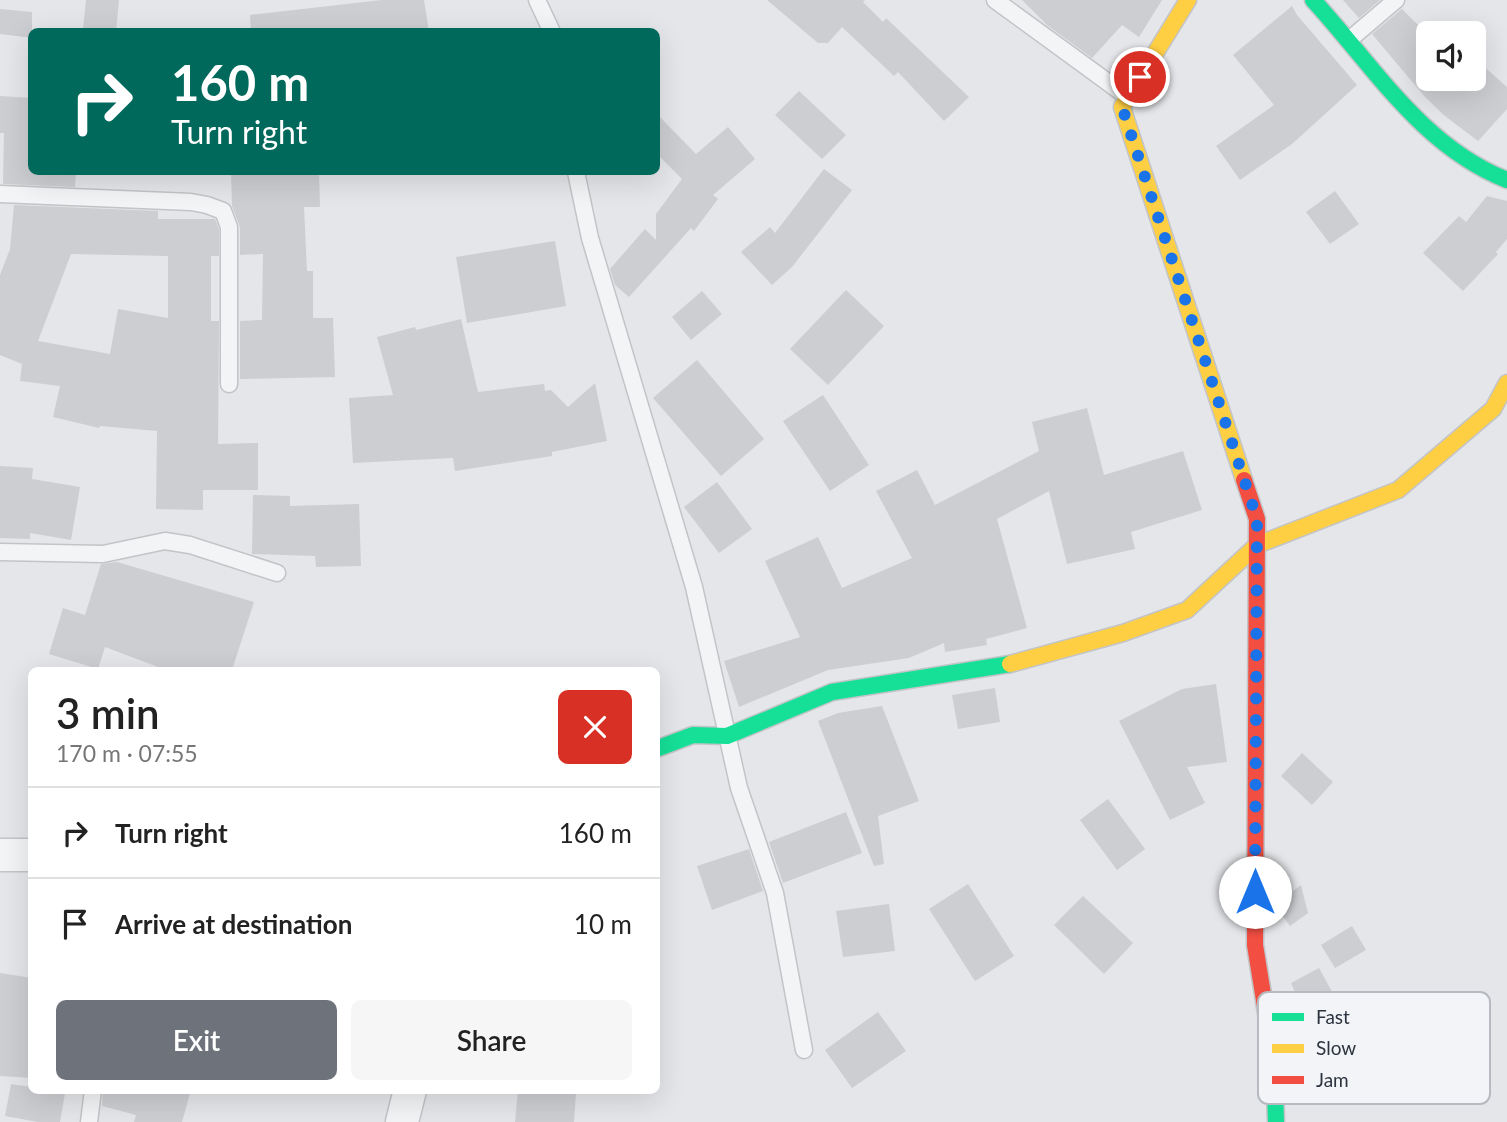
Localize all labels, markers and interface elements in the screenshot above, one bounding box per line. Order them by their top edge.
map controls [1416,21,1486,91]
button: sound [1416,21,1486,91]
pin [1110,47,1170,107]
text: 160 m [171,53,309,111]
icon: right [56,56,147,147]
icon: arrive [1121,58,1159,96]
text: Turn right [171,112,307,151]
text: 3 min [56,688,160,738]
button: close [558,690,632,764]
text: 170 m · 07:55 [56,739,198,767]
icon: right [56,814,94,852]
text: Turn right [115,817,228,849]
text: 160 m [559,817,632,849]
position arrow [1218,855,1292,929]
icon: arrive [56,905,94,943]
text: Arrive at destination [115,908,352,940]
text: 10 m [574,908,632,940]
legend [1258,992,1490,1104]
button: Exit [56,1000,337,1080]
button: Share [351,1000,632,1080]
text: Fast [1316,1005,1350,1028]
text: Slow [1316,1036,1356,1059]
text: Jam [1316,1068,1349,1091]

